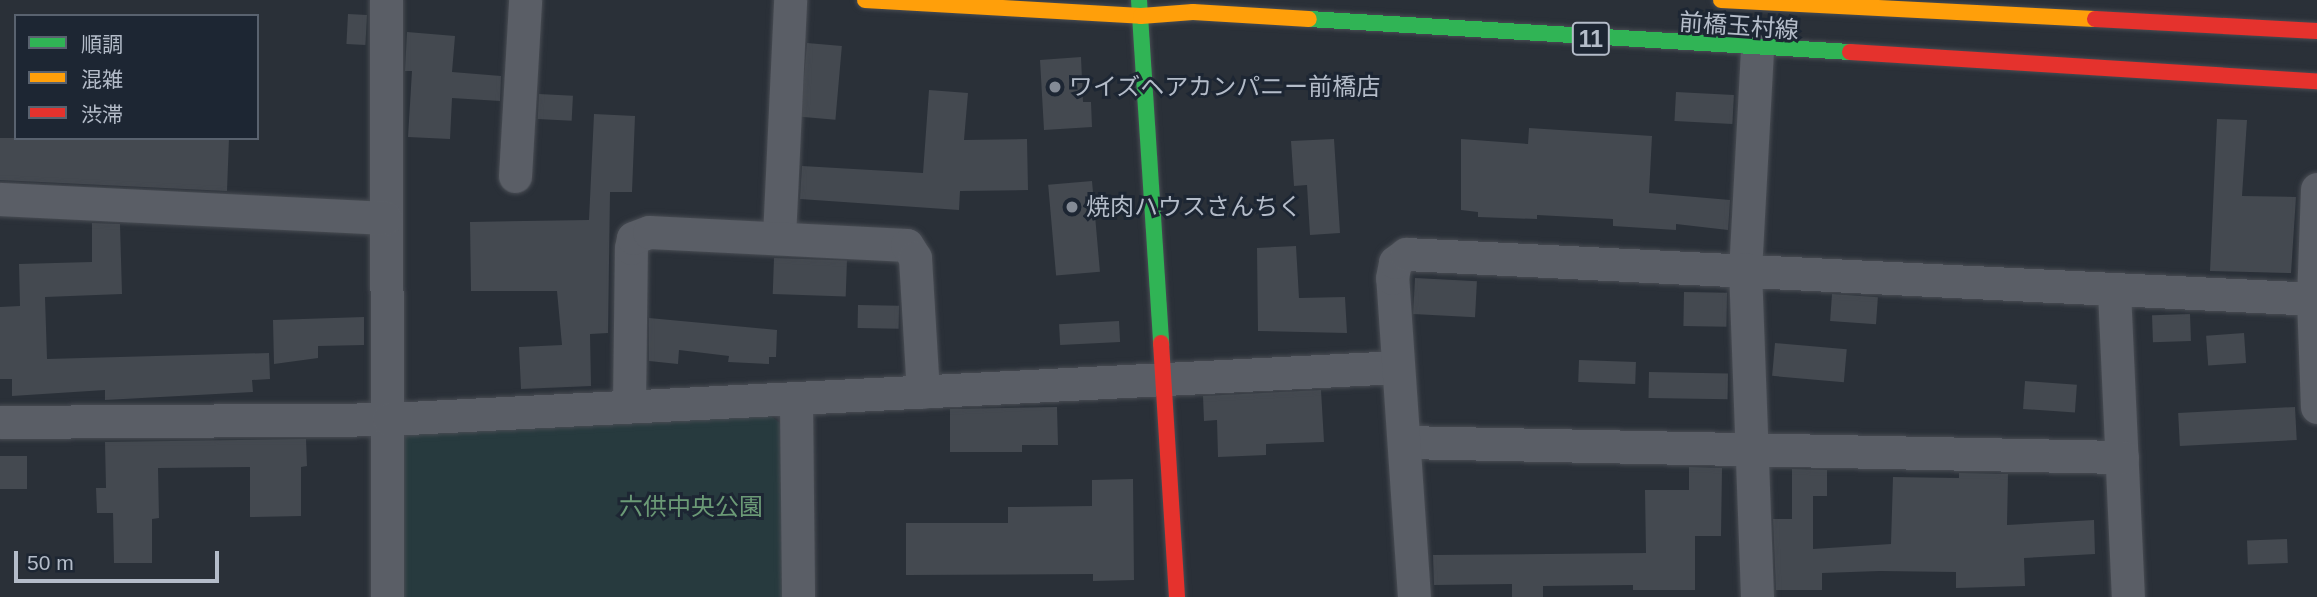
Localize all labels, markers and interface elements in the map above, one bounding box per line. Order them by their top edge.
street label: 前橋玉村線 [1678,7,1800,45]
legend [14,14,259,140]
road number: 11 [1572,20,1610,58]
text: 順調 [81,33,123,56]
text: 混雑 [81,68,123,91]
place label: ワイズヘアカンパニー前橋店 [1069,73,1381,101]
marker: ワイズヘアカンパニー前橋店 [1047,79,1063,95]
text: 渋滞 [81,103,123,126]
place label: 焼肉ハウスさんちく [1086,193,1302,221]
marker: 焼肉ハウスさんちく [1064,199,1080,215]
park label: 六供中央公園 [619,493,763,521]
scale bar [18,538,222,582]
text: 50 m [27,551,74,574]

